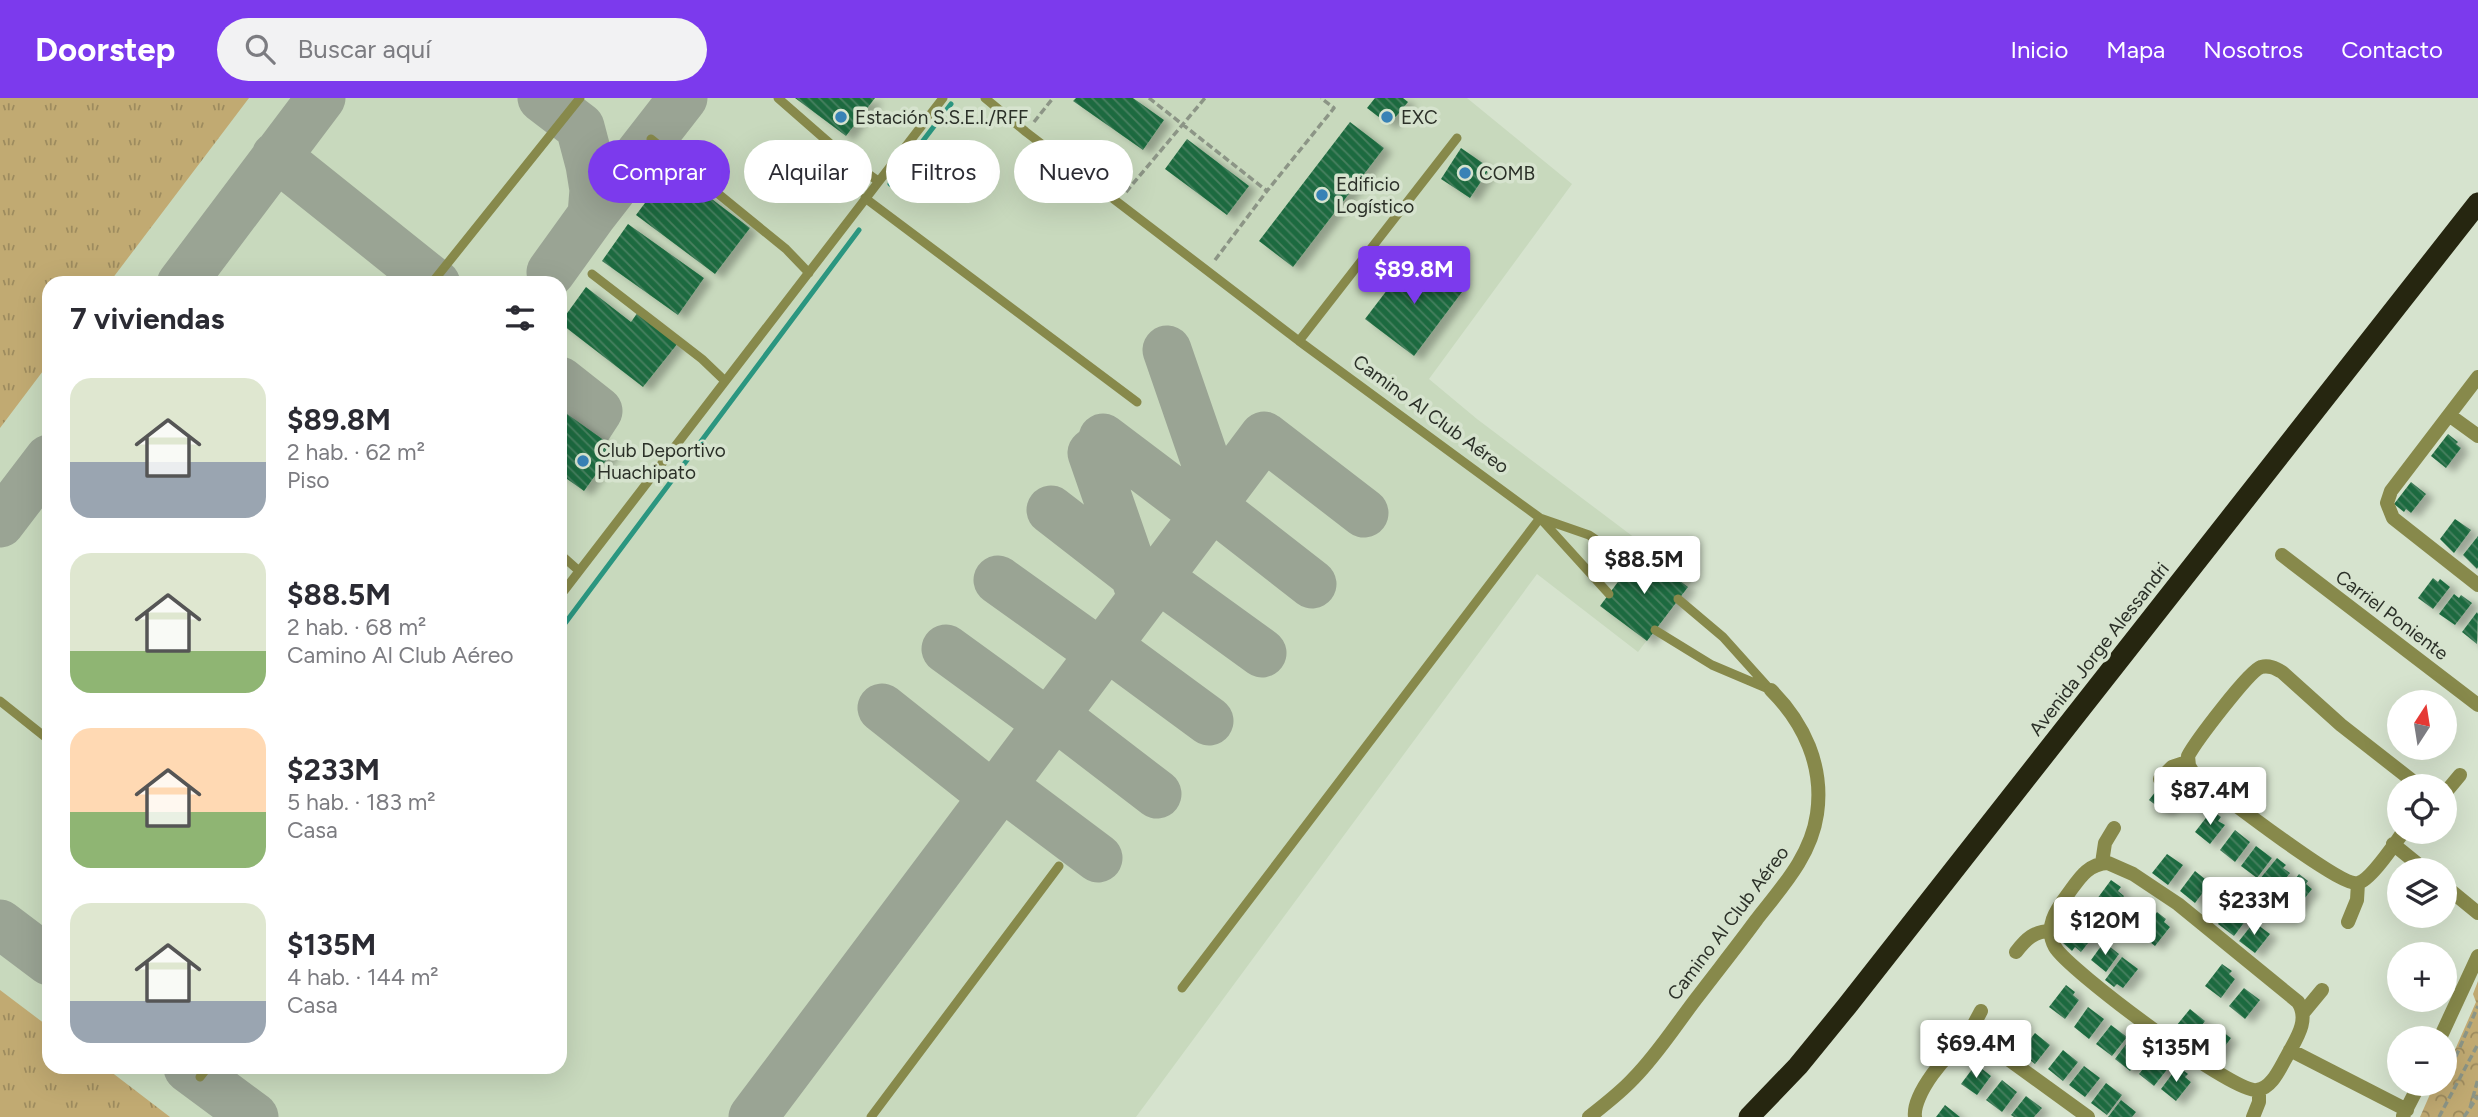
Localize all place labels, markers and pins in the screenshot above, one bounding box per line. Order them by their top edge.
place label: Estación S.S.E.I./RFF [855,106,1028,129]
place label: EXC [1401,106,1438,129]
marker: Estación S.S.E.I./RFF [833,109,849,125]
marker: EXC [1379,109,1395,125]
place label: COMB [1479,162,1535,185]
marker: COMB [1457,165,1473,181]
place label: Edificio Logístico [1336,173,1414,218]
marker: Edificio Logístico [1314,187,1330,203]
pin: $89.8M [1357,246,1471,306]
place label: Club Deportivo Huachipato [597,439,726,484]
marker: Club Deportivo Huachipato [575,453,591,469]
pin: $88.5M [1587,536,1701,596]
pin: $87.4M [2153,768,2267,827]
pin: $233M [2205,878,2303,937]
pin: $120M [2056,898,2154,957]
pin: $69.4M [1919,1020,2033,1080]
pin: $135M [2127,1024,2225,1084]

